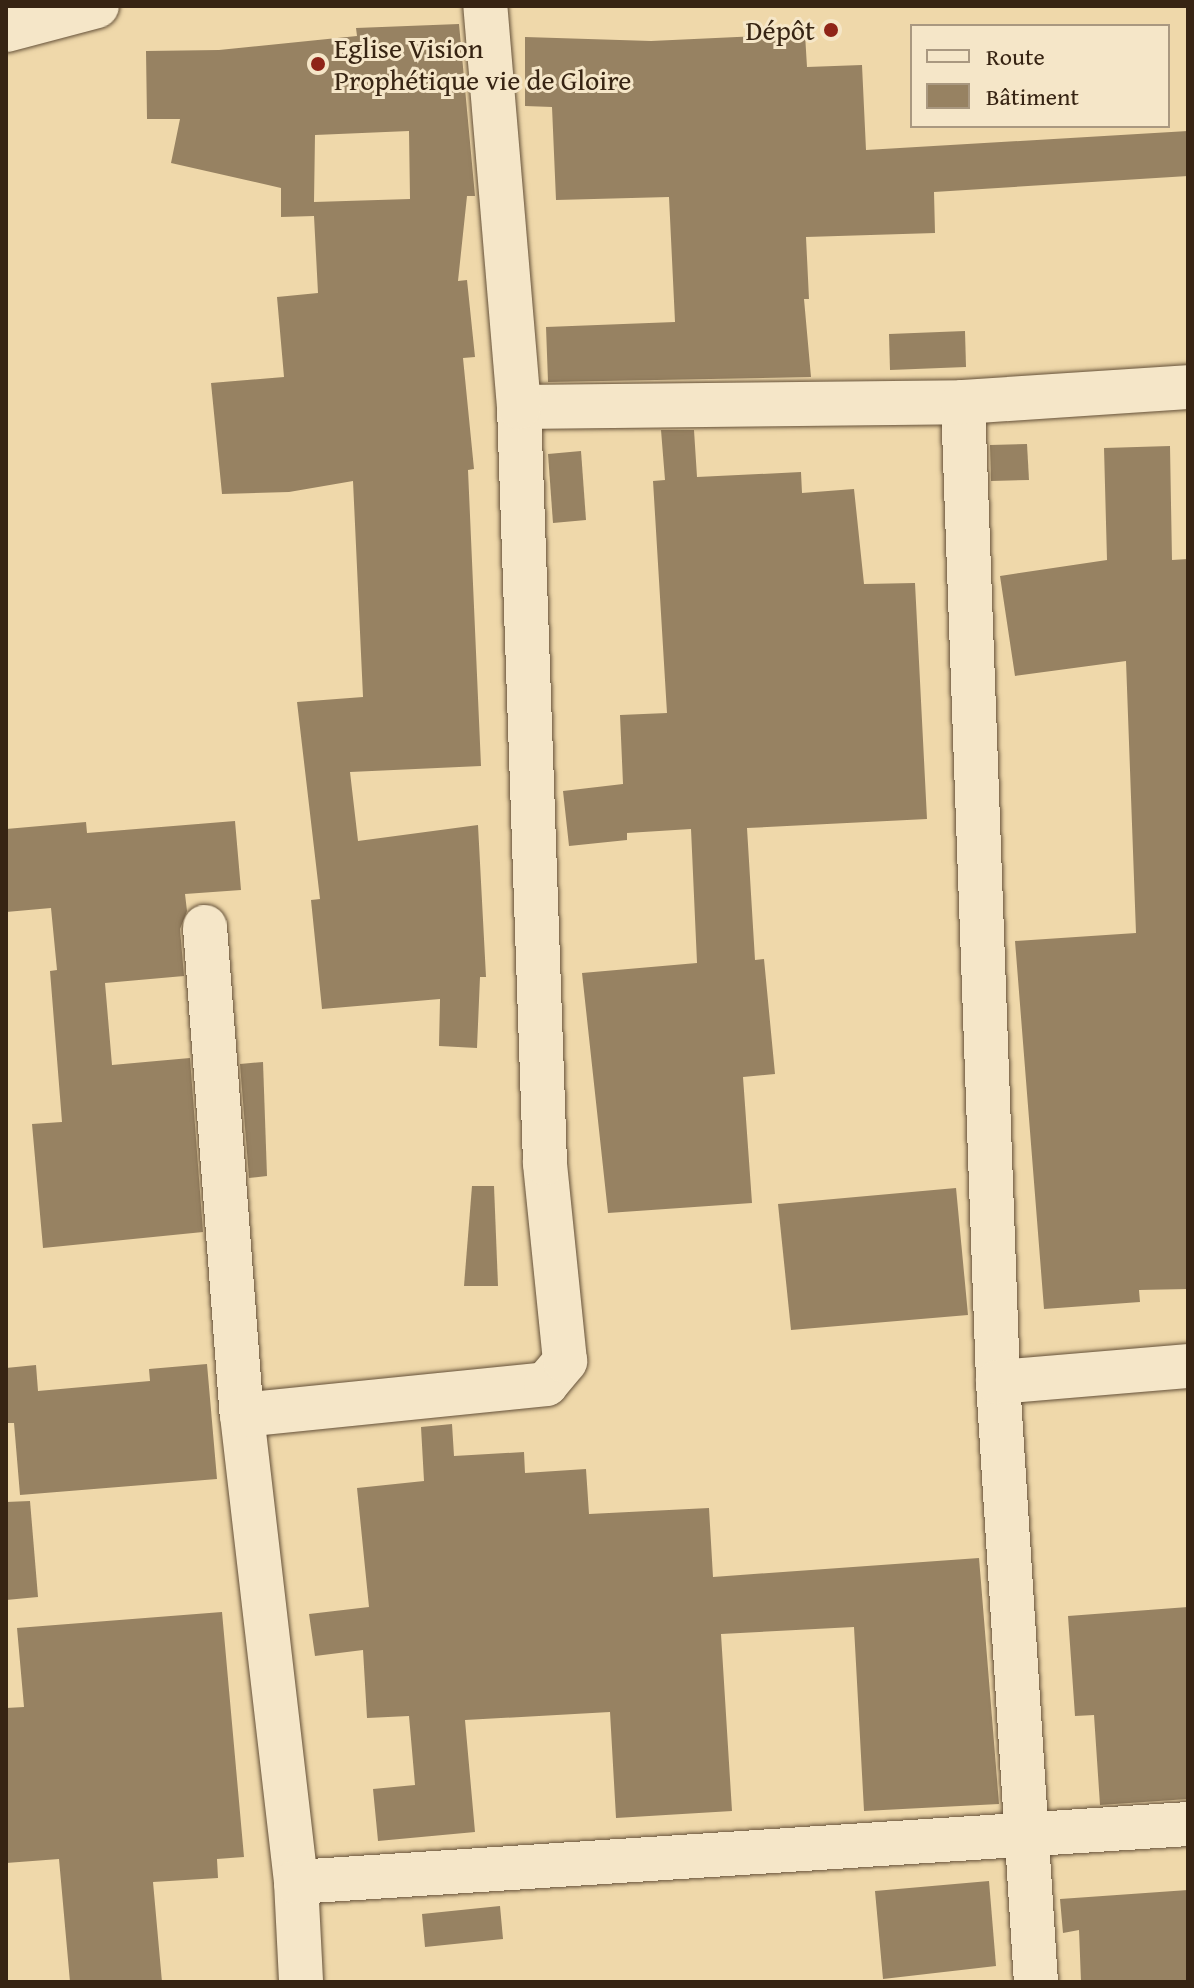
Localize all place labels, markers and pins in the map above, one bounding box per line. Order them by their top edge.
place label: Dépôt [746,13,815,47]
marker: Dépôt [822,21,840,39]
place label: Eglise Vision Prophétique vie de Gloire [334,31,631,97]
marker: Eglise Vision Prophétique vie de Gloire [309,55,327,73]

